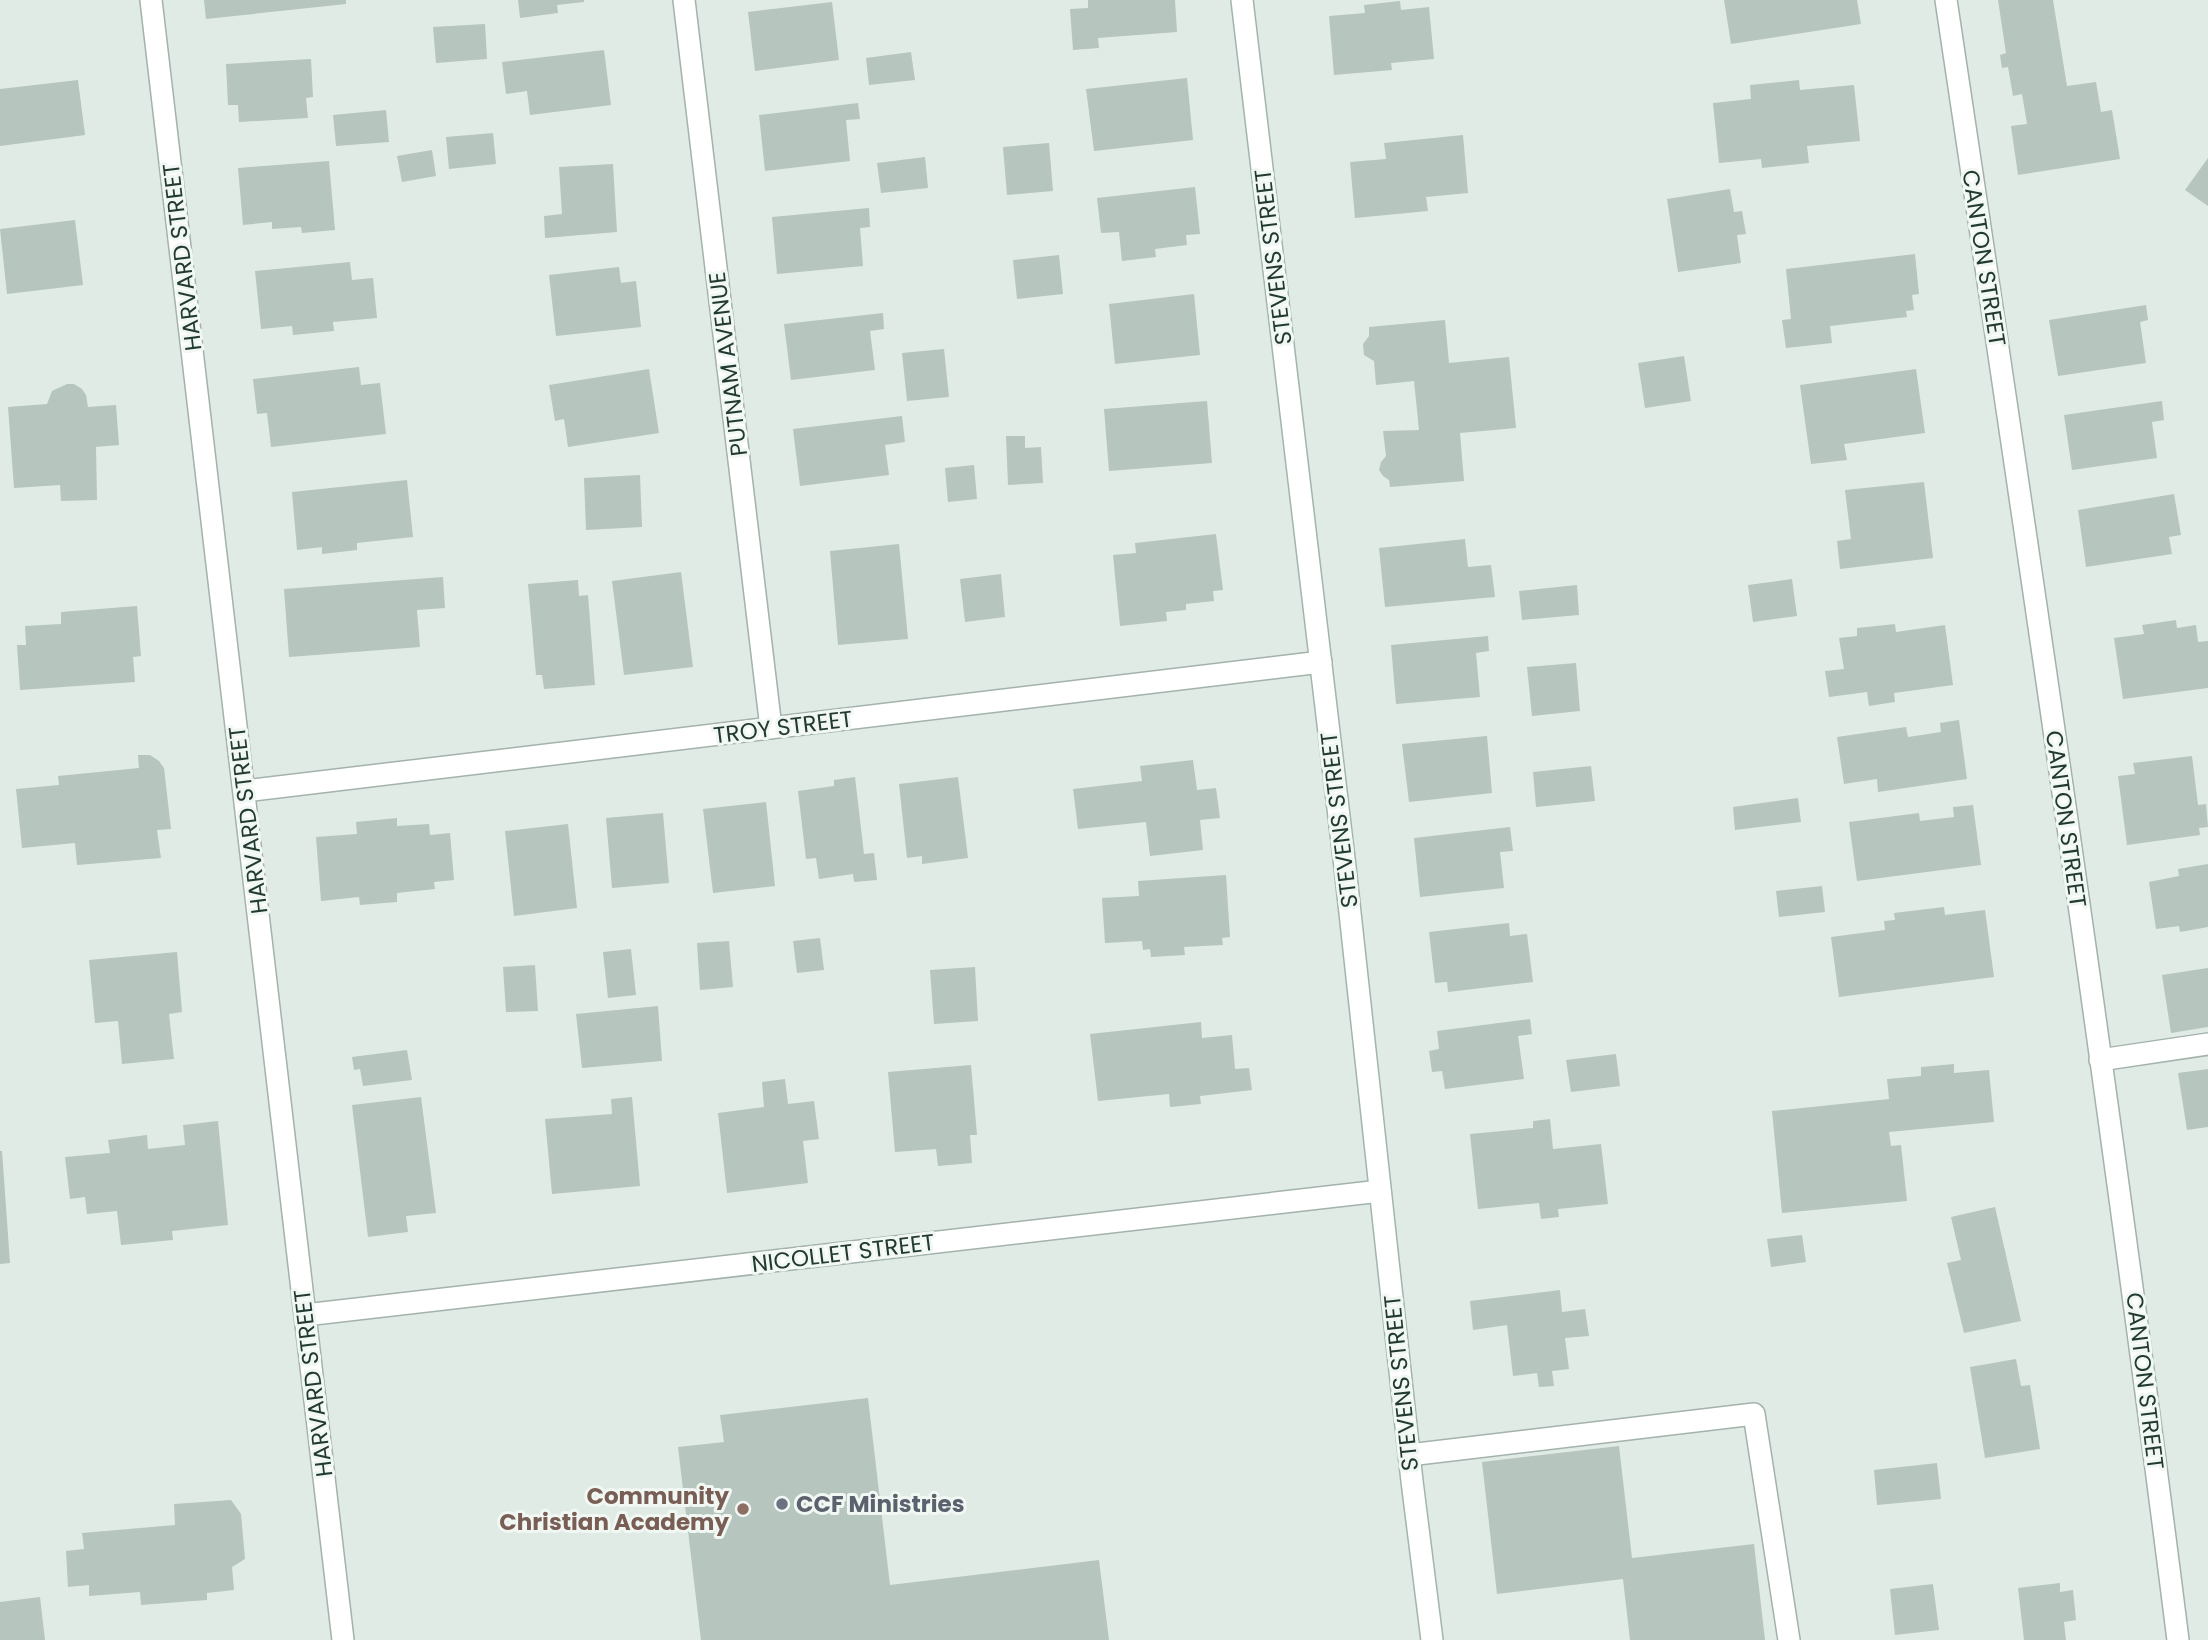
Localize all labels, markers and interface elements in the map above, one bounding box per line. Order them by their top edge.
street label: HARVARD STREET [155,161,209,353]
street label: STEVENS STREET [1246,167,1300,347]
street label: CANTON STREET [1954,167,2014,349]
street label: PUTNAM AVENUE [701,270,755,458]
street label: TROY STREET [712,703,854,751]
street label: HARVARD STREET [221,724,275,916]
street label: CANTON STREET [2038,729,2094,909]
street label: STEVENS STREET [1312,730,1366,910]
street label: NICOLLET STREET [750,1226,936,1280]
street label: HARVARD STREET [286,1287,340,1479]
street label: CANTON STREET [2118,1291,2172,1471]
street label: STEVENS STREET [1376,1293,1426,1473]
place label: Community Christian Academy [499,1480,729,1538]
place label: CCF Ministries [796,1488,965,1520]
marker: CCF Ministries [774,1496,790,1512]
marker: Community Christian Academy [735,1501,751,1517]

